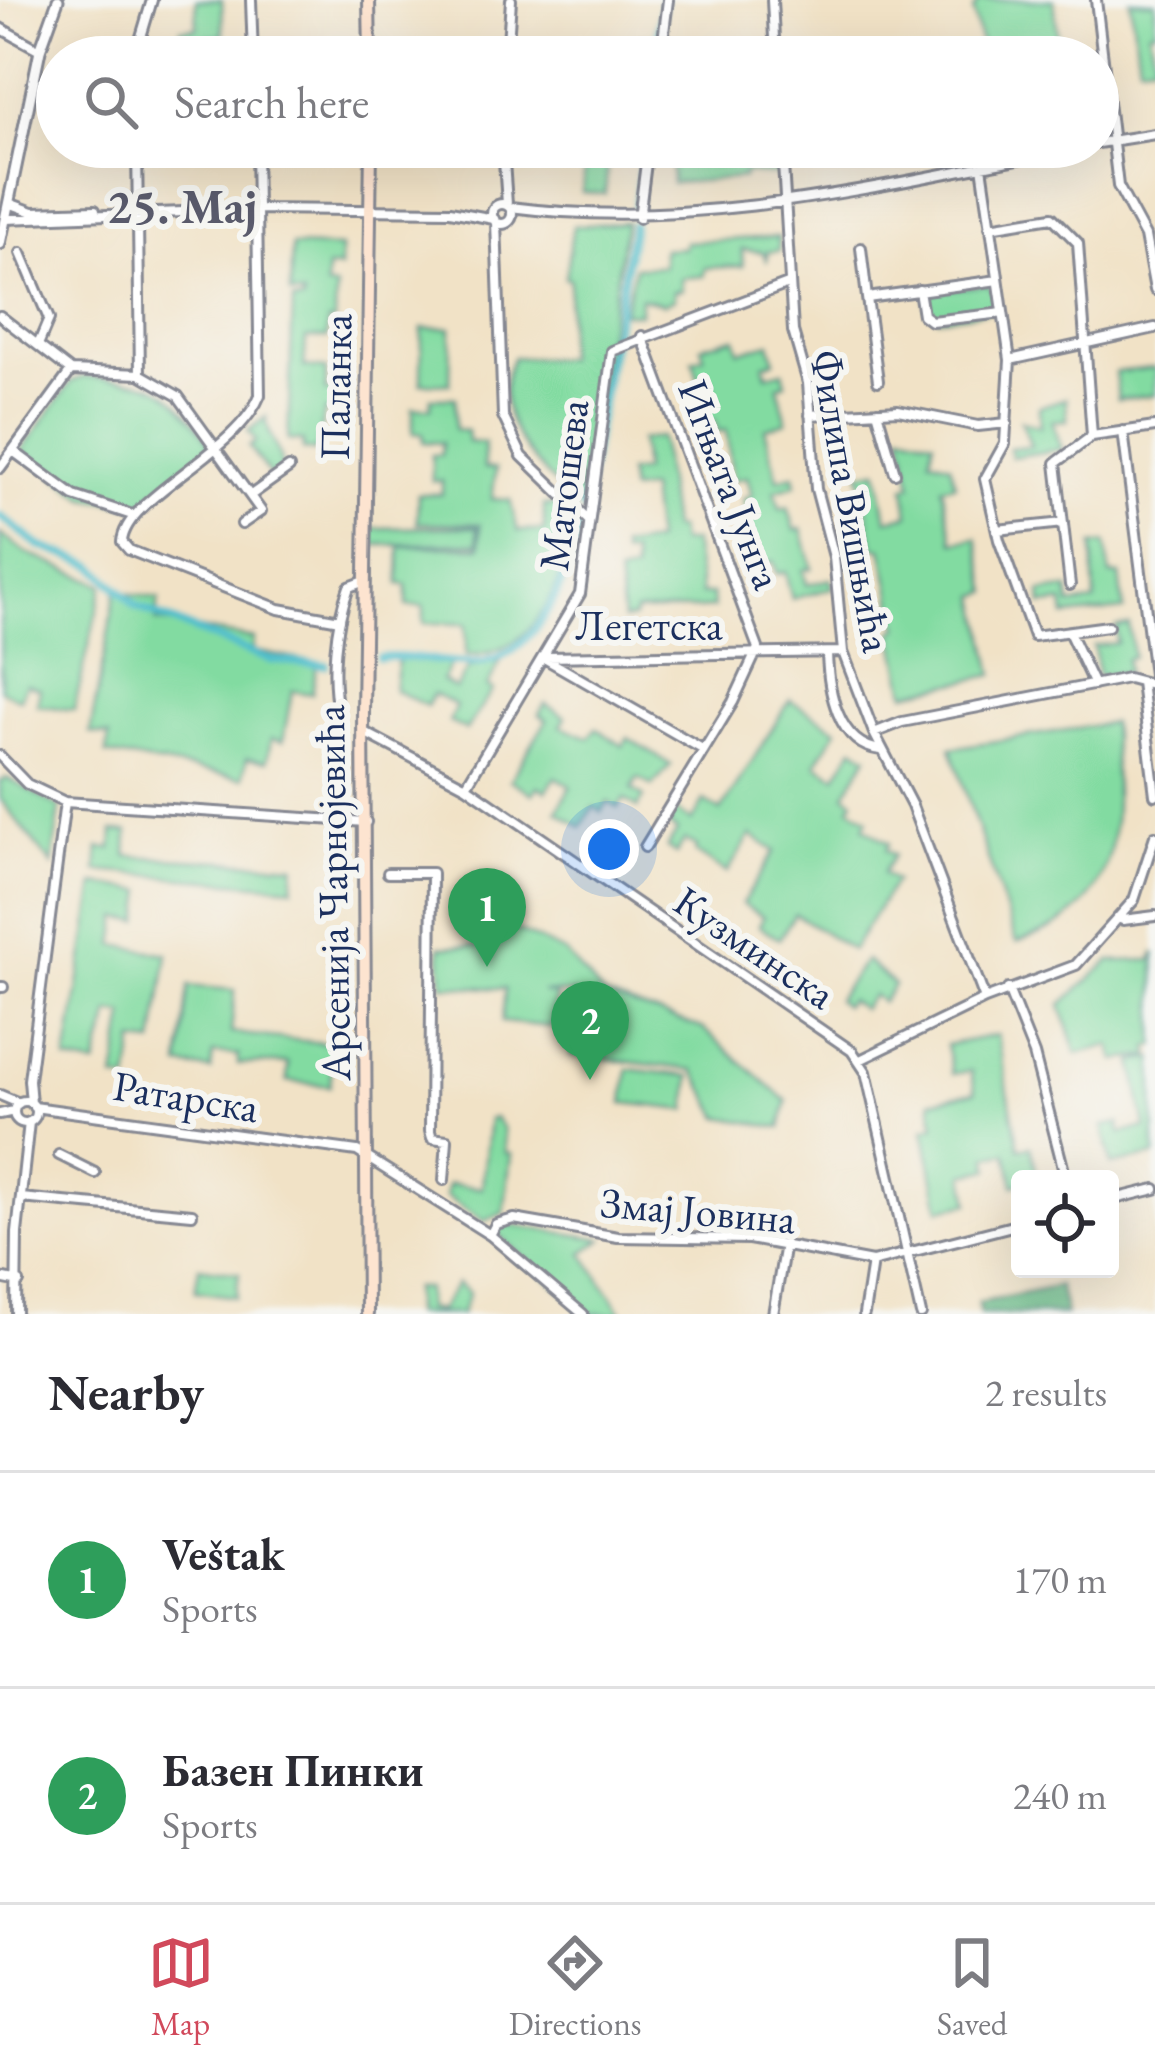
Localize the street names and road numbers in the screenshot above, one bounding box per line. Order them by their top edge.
street label: Паланка [307,313,364,461]
street label: Филипа Вишњића [798,346,905,657]
street label: Игњата Јунга [665,371,796,597]
street label: Матошева [526,396,601,574]
street label: Легетска [575,598,723,653]
street label: Арсенија Чарнојевића [302,704,363,1083]
street label: Кузминска [664,873,846,1021]
street label: Ратарска [109,1058,263,1135]
street label: Змај Јовина [598,1175,798,1246]

